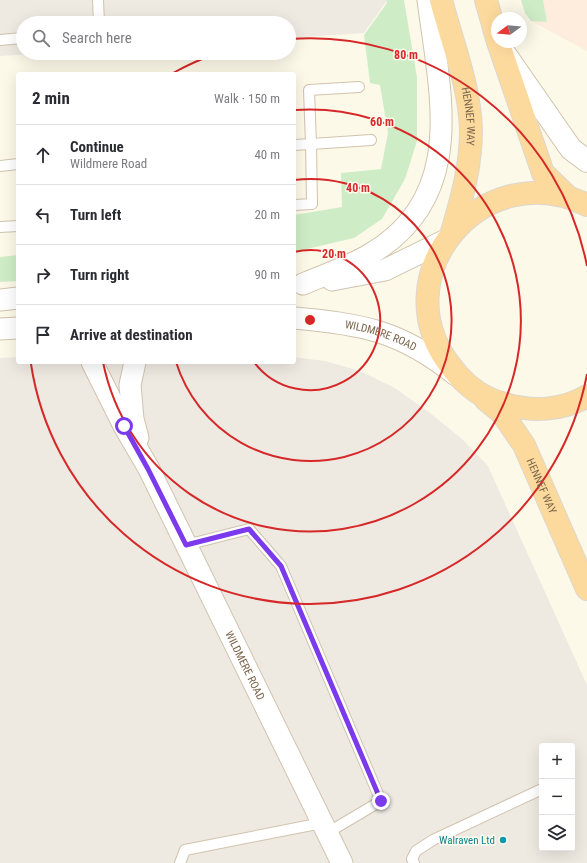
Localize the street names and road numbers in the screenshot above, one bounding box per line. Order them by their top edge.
street label: HENNEF WAY [459,86,478,146]
street label: WILDMERE ROAD [344,318,419,353]
street label: HENNEF WAY [524,456,560,516]
street label: WILDMERE ROAD [223,629,268,702]

